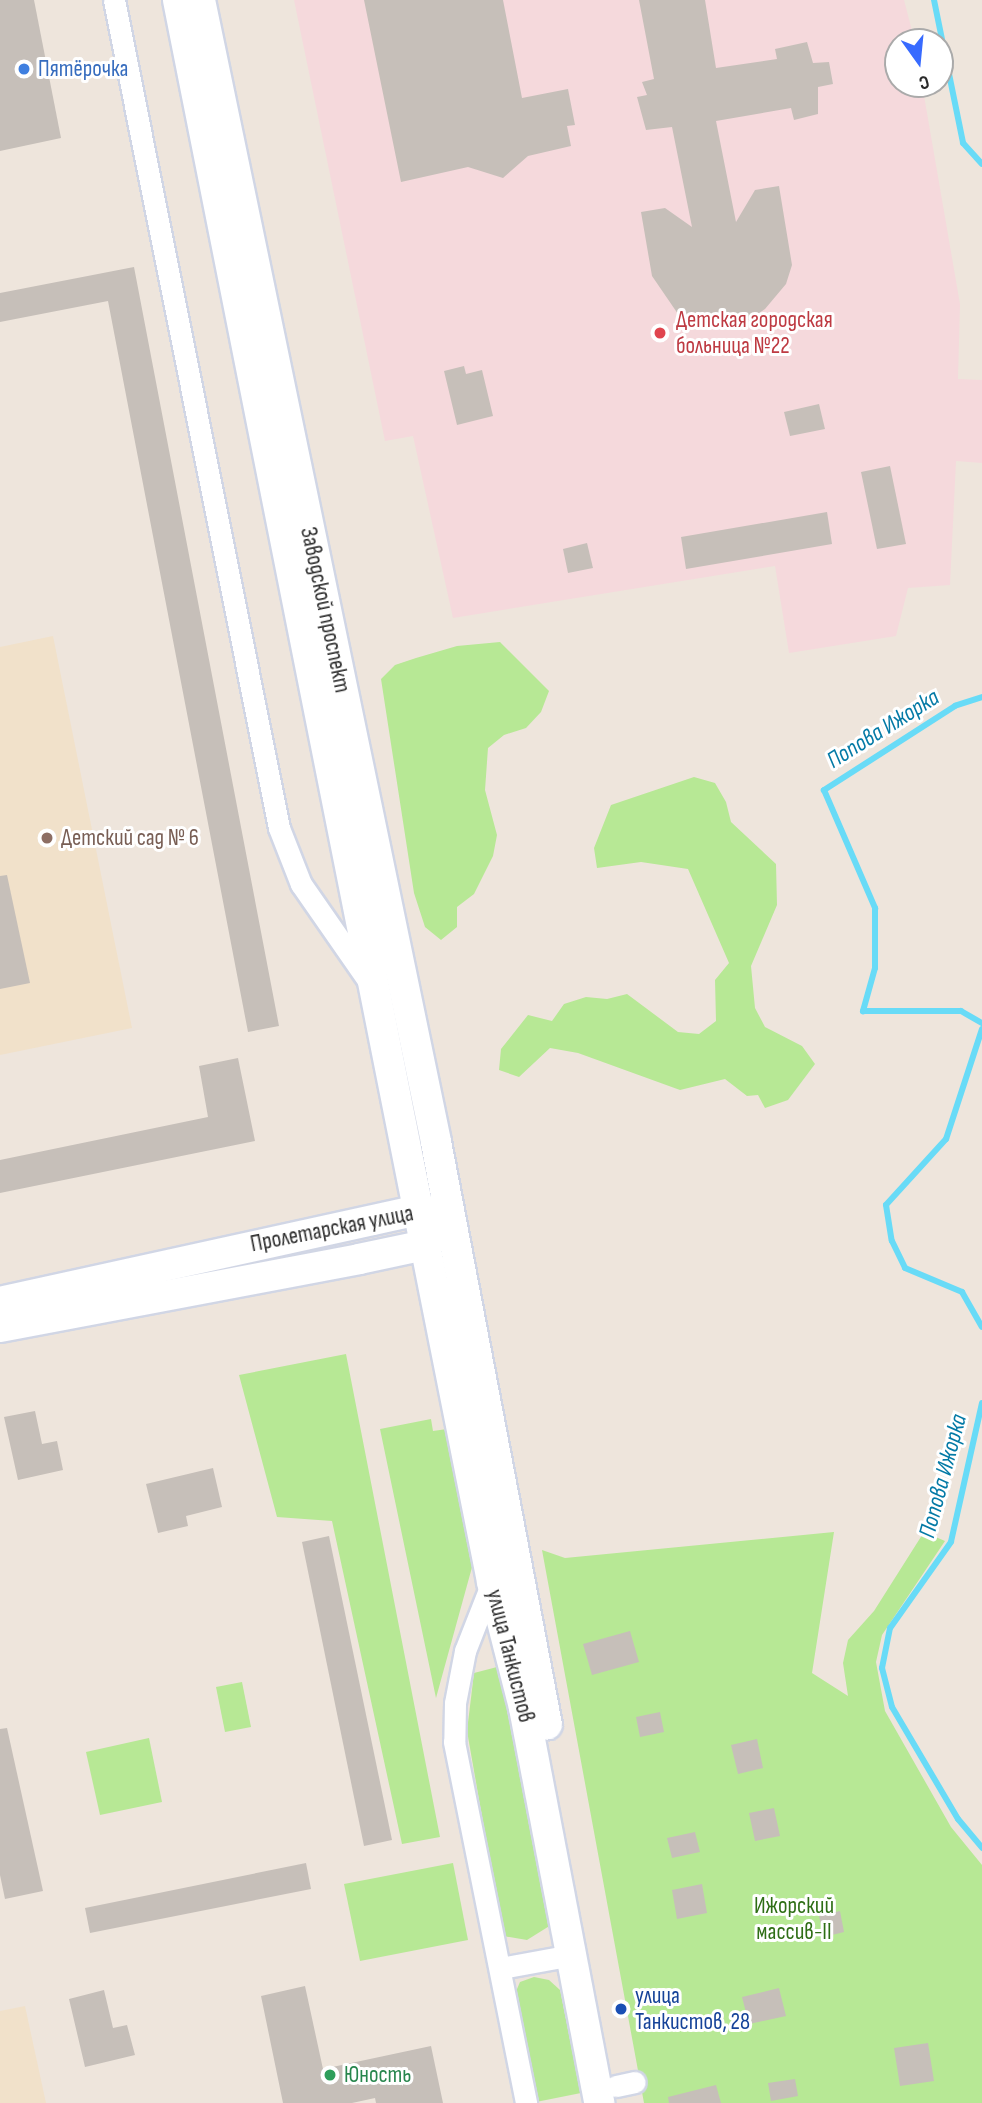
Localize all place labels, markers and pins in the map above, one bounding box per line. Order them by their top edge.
place label: Пятёрочка [38,55,128,83]
marker: Пятёрочка [16,61,32,77]
place label: Детская городская больница №22 [676,306,833,360]
marker: Детская городская больница №22 [650,323,670,343]
place label: Детский сад № 6 [61,824,199,852]
marker: Детский сад № 6 [39,830,55,846]
place label: улица Танкистов, 28 [635,1982,750,2036]
marker: улица Танкистов, 28 [613,2001,629,2017]
place label: Юность [344,2061,411,2089]
marker: Юность [322,2067,338,2083]

